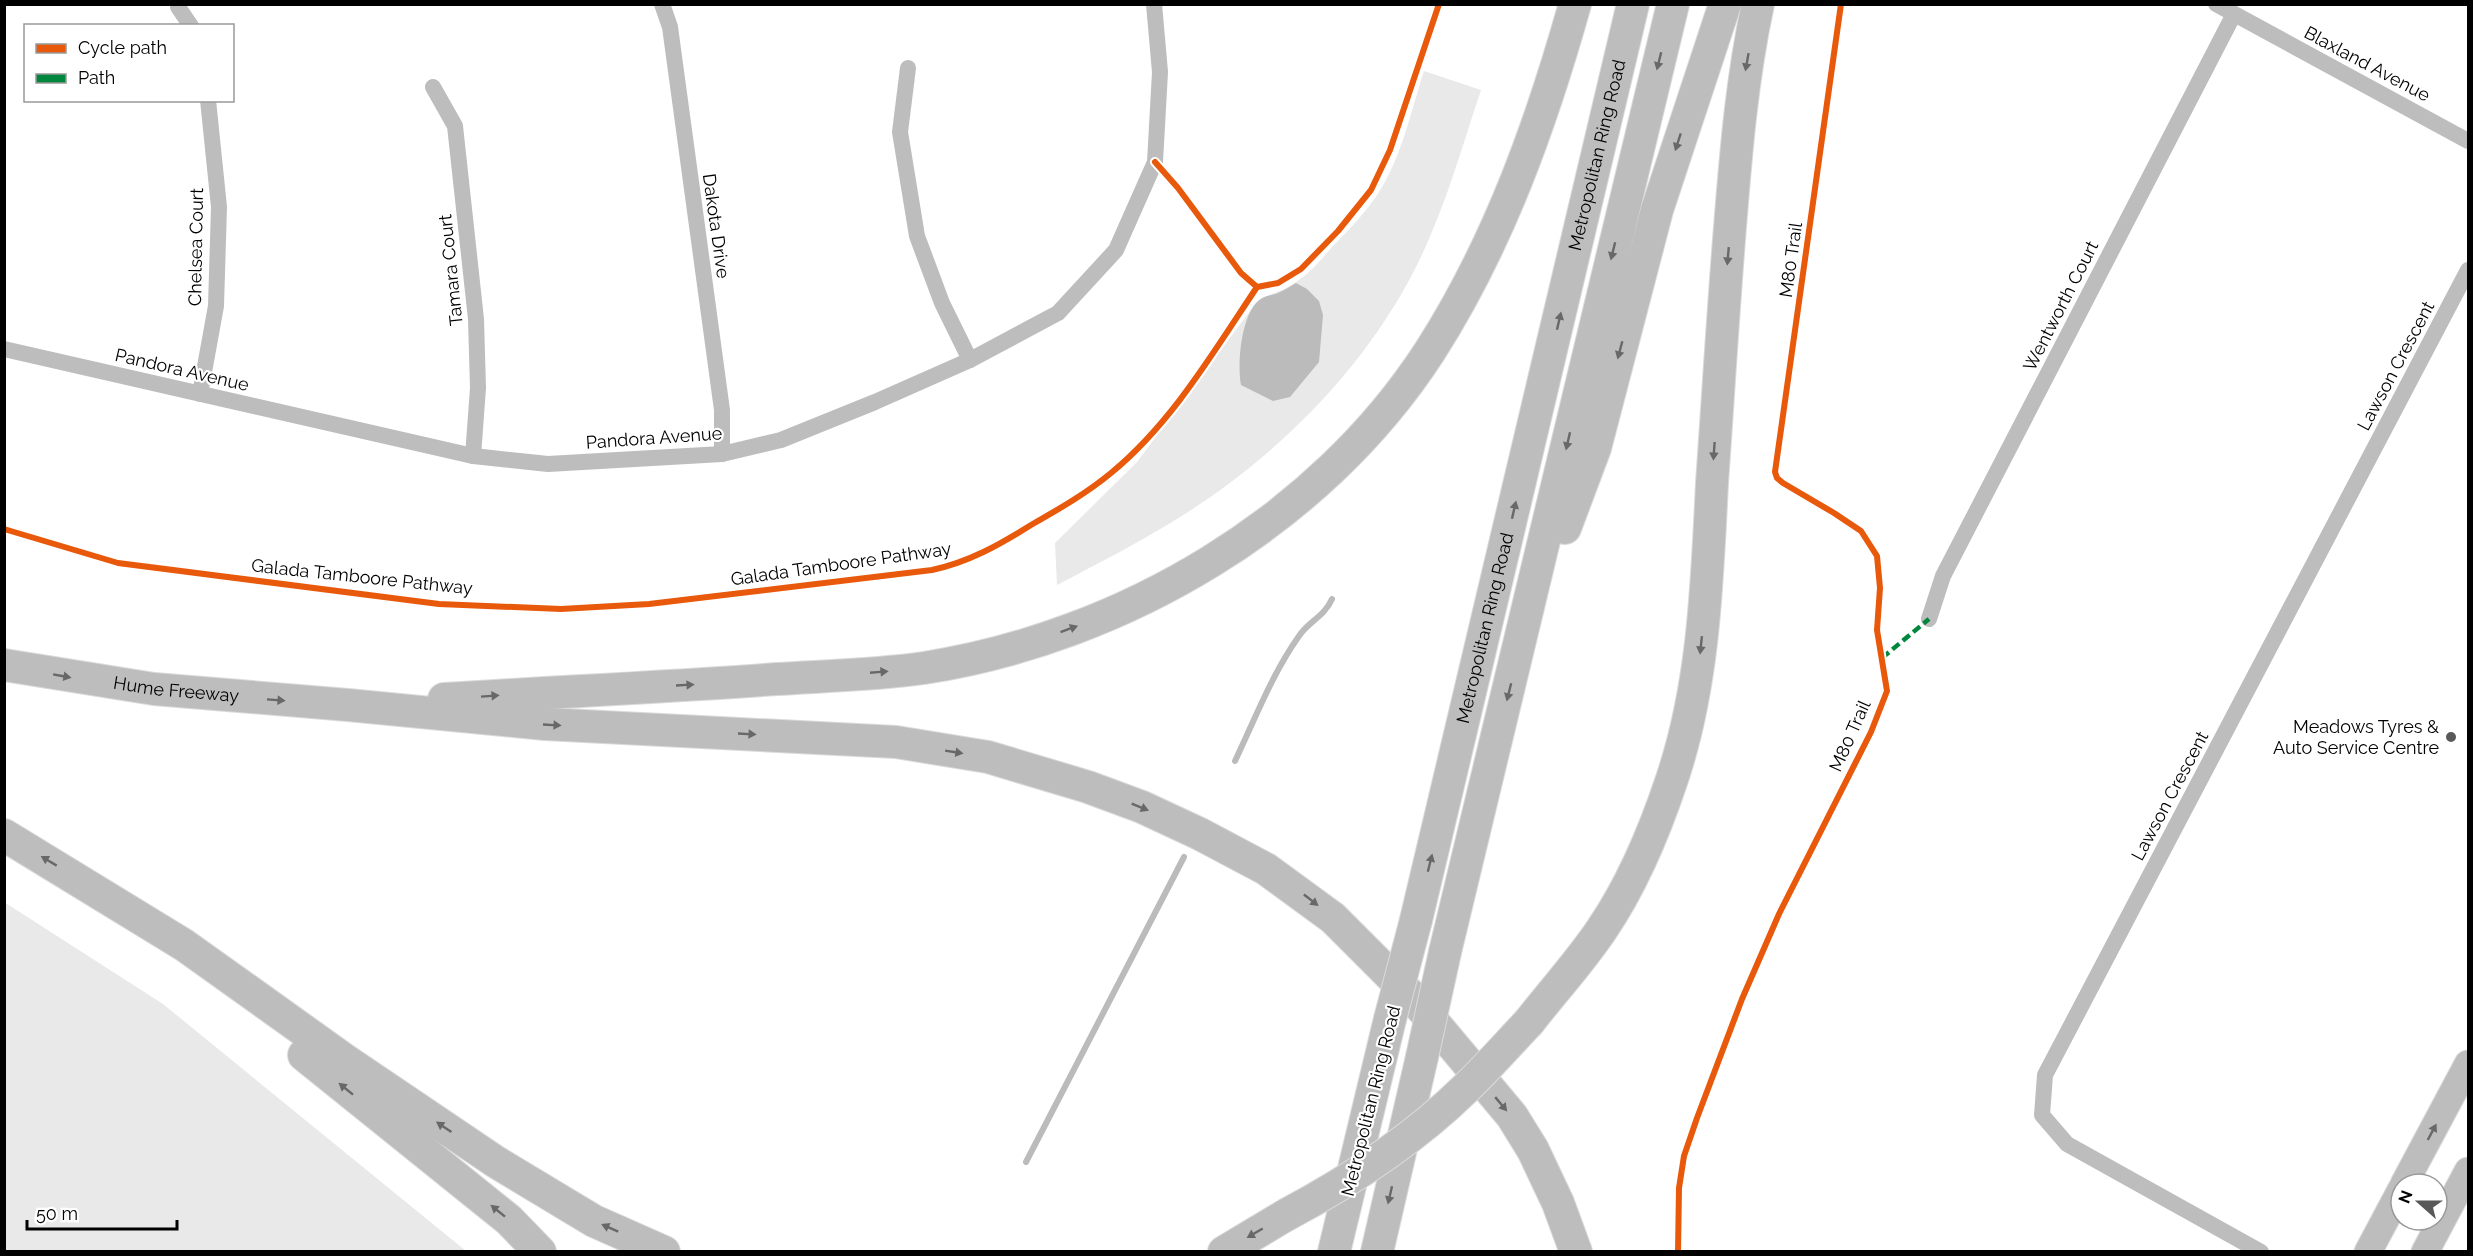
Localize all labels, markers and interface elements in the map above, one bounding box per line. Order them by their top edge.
street label: Blaxland Avenue [2301,22,2434,106]
legend [24,24,234,102]
text: Cycle path [78,37,167,58]
one-way arrow [1654,52,1663,71]
one-way arrow [1742,53,1751,72]
street label: Metropolitan Ring Road [1564,57,1629,253]
text: Path [78,67,115,88]
one-way arrow [1673,133,1683,151]
street label: Dakota Drive [699,172,734,280]
street label: Chelsea Court [184,188,207,306]
street label: Tamara Court [434,213,467,327]
street label: M80 Trail [1775,221,1806,299]
street label: Wentworth Court [2019,237,2102,374]
one-way arrow [1608,242,1618,260]
one-way arrow [1723,246,1732,265]
street label: Lawson Crescent [2353,298,2438,434]
one-way arrow [1555,311,1564,330]
one-way arrow [1615,341,1625,359]
street label: Pandora Avenue [113,344,251,395]
street label: Pandora Avenue [585,422,723,453]
one-way arrow [1563,431,1573,450]
one-way arrow [1710,441,1719,460]
one-way arrow [1510,501,1520,520]
street label: Metropolitan Ring Road [1452,530,1517,726]
street label: Galada Tamboore Pathway [729,538,953,589]
street label: Galada Tamboore Pathway [250,554,474,599]
one-way arrow [1060,624,1078,634]
one-way arrow [1696,636,1705,655]
one-way arrow [870,667,889,676]
one-way arrow [53,672,72,681]
street label: Hume Freeway [112,672,240,706]
one-way arrow [675,680,694,689]
one-way arrow [1503,683,1513,701]
one-way arrow [480,691,499,701]
one-way arrow [267,696,286,705]
street label: M80 Trail [1825,697,1875,775]
place label: Meadows Tyres & Auto Service Centre [2273,716,2439,758]
one-way arrow [543,720,562,729]
street label: Lawson Crescent [2127,728,2212,864]
one-way arrow [738,730,757,739]
marker: Meadows Tyres & Auto Service Centre [2444,730,2458,744]
one-way arrow [944,747,963,756]
one-way arrow [1132,802,1150,812]
one-way arrow [1425,854,1435,872]
one-way arrow [41,856,57,867]
one-way arrow [1303,894,1318,906]
street label: Metropolitan Ring Road [1337,1004,1404,1198]
one-way arrow [338,1082,354,1095]
one-way arrow [1494,1096,1507,1111]
one-way arrow [436,1121,452,1133]
one-way arrow [2427,1124,2437,1141]
north arrow [2389,1172,2449,1232]
one-way arrow [1384,1186,1394,1205]
text: N [2394,1188,2417,1206]
scale bar [27,1193,177,1231]
text: 50 m [36,1203,78,1224]
one-way arrow [491,1205,506,1218]
one-way arrow [602,1223,619,1232]
one-way arrow [1247,1228,1263,1239]

